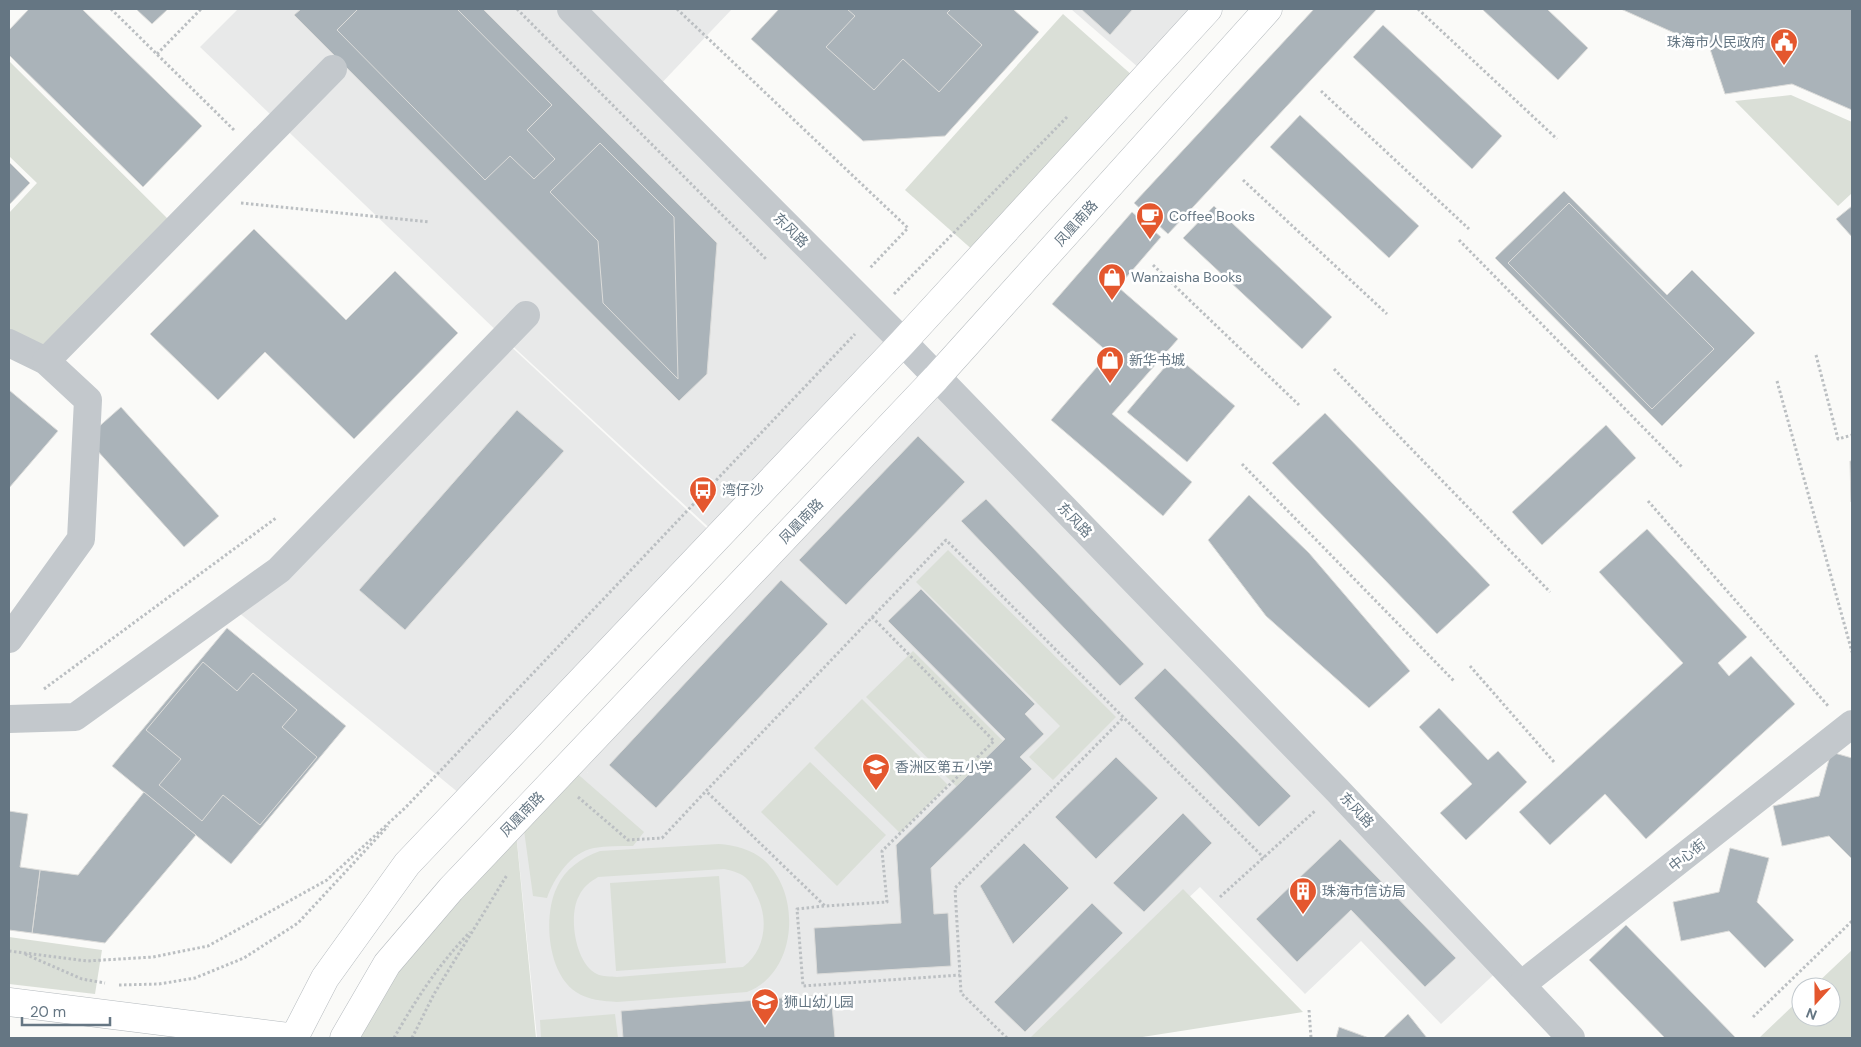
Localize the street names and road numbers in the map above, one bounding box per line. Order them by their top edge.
street label: 凤凰南路 [1051,196,1101,250]
street label: 东风路 [770,209,812,251]
street label: 凤凰南路 [775,495,827,547]
street label: 东风路 [1054,499,1096,541]
street label: 凤凰南路 [496,788,548,840]
street label: 东风路 [1336,789,1378,831]
street label: 中心街 [1665,835,1709,875]

